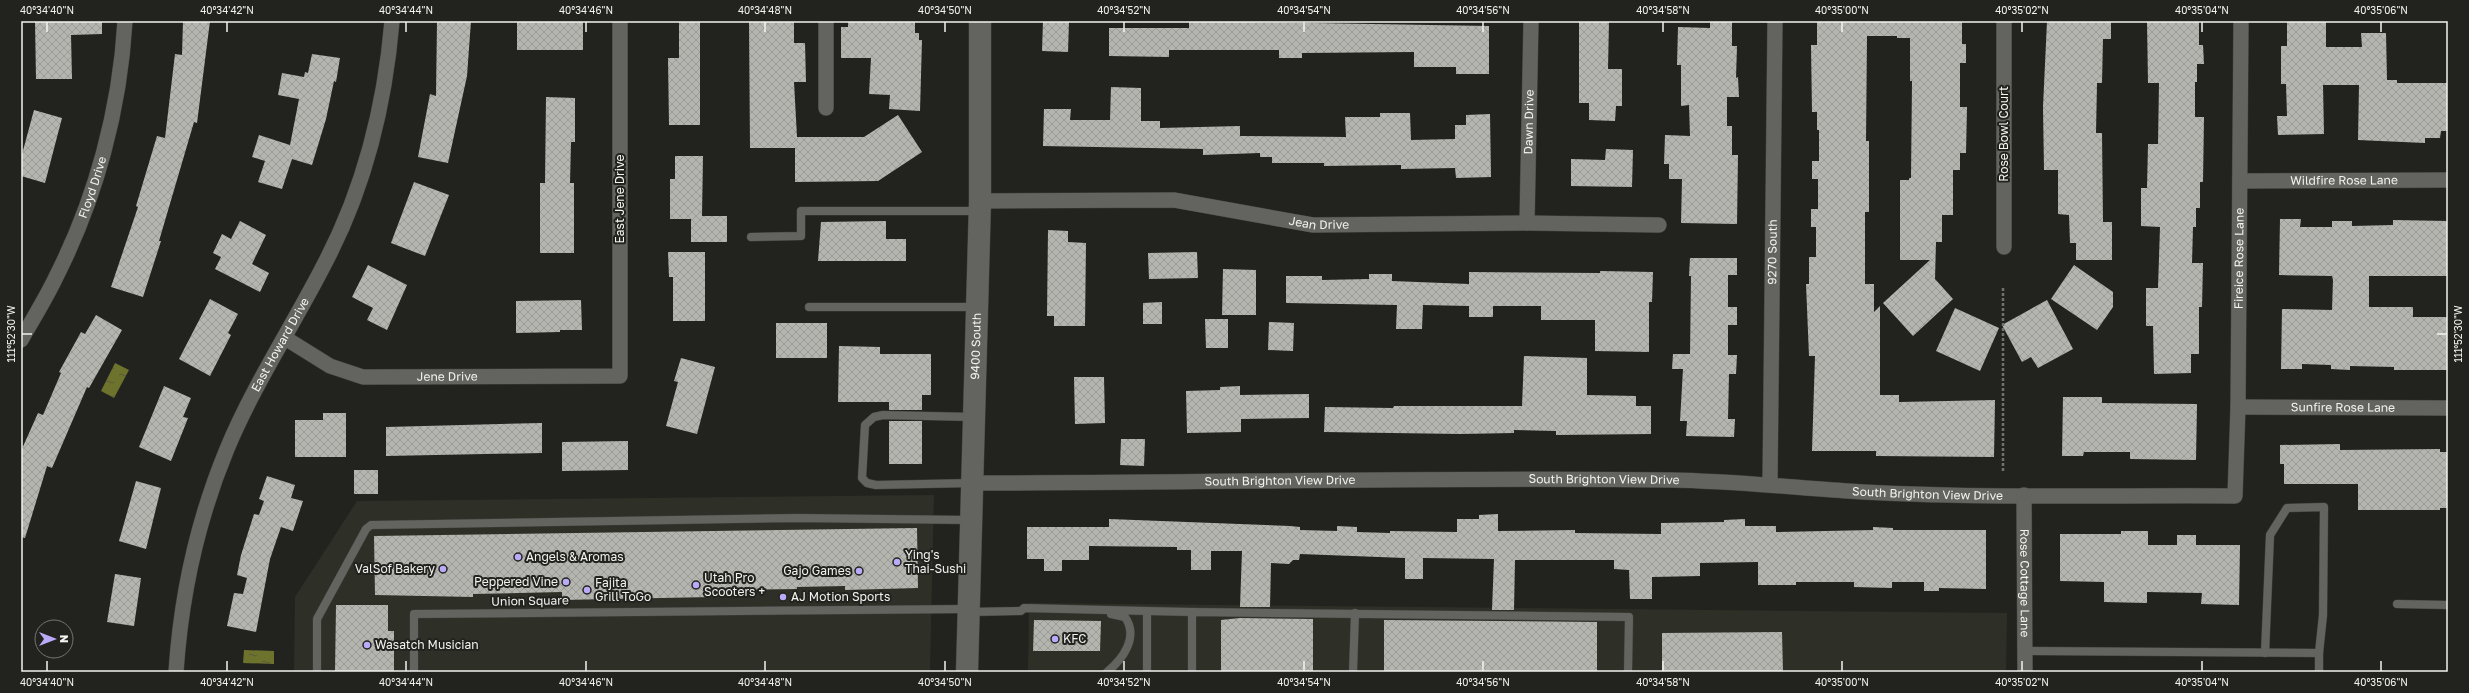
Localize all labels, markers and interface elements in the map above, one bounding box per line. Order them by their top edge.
text: 40°34'40"N [20,4,74,16]
text: 40°34'42"N [200,4,254,16]
text: 40°34'44"N [379,4,433,16]
text: 40°34'46"N [559,4,613,16]
text: 40°34'48"N [738,4,792,16]
text: 40°34'50"N [918,4,972,16]
text: 40°34'52"N [1097,4,1151,16]
text: 40°34'54"N [1277,4,1331,16]
text: 40°34'56"N [1456,4,1510,16]
text: 40°34'58"N [1636,4,1690,16]
text: 40°35'00"N [1815,4,1869,16]
text: 40°35'02"N [1995,4,2049,16]
text: 40°35'04"N [2175,4,2229,16]
text: 40°35'06"N [2354,4,2408,16]
street label: Rose Bowl Court [1996,86,2011,182]
street label: Dawn Drive [1520,89,1537,155]
street label: Floyd Drive [75,154,109,220]
street label: East Jene Drive [612,155,627,243]
street label: Wildfire Rose Lane [2290,172,2398,188]
street label: Fireice Rose Lane [2231,208,2247,309]
street label: Jean Drive [1288,213,1349,232]
street label: 9270 South [1764,219,1780,285]
street label: East Howard Drive [248,295,312,394]
text: 111°52'30"W [5,305,17,363]
text: 111°52'30"W [2452,305,2464,363]
street label: 9400 South [967,312,984,380]
street label: Jene Drive [417,369,478,384]
street label: Sunfire Rose Lane [2291,399,2395,415]
street label: South Brighton View Drive [1528,471,1680,487]
street label: South Brighton View Drive [1204,472,1356,489]
street label: South Brighton View Drive [1852,483,2003,503]
street label: Rose Cottage Lane [2017,529,2033,637]
place label: Ying's Thai-Sushi [905,547,966,576]
place label: Angels & Aromas [526,549,624,564]
marker: Angels & Aromas [513,552,523,562]
marker: Ying's Thai-Sushi [892,557,902,567]
place label: ValSof Bakery [355,561,435,576]
place label: Gajo Games [783,563,851,578]
marker: ValSof Bakery [438,564,448,574]
marker: Gajo Games [854,566,864,576]
place label: Utah Pro Scooters + [704,570,765,599]
place label: Peppered Vine [474,574,558,589]
place label: Fajita Grill ToGo [595,575,651,604]
marker: Peppered Vine [561,577,571,587]
marker: Utah Pro Scooters + [691,580,701,590]
marker: Fajita Grill ToGo [582,585,592,595]
place label: AJ Motion Sports [791,589,890,604]
street label: Union Square [491,592,569,609]
marker: AJ Motion Sports [778,592,788,602]
north arrow [34,619,74,659]
place label: KFC [1063,631,1087,646]
marker: KFC [1050,634,1060,644]
text: N [58,635,71,643]
place label: Wasatch Musician [375,637,479,652]
marker: Wasatch Musician [362,640,372,650]
text: 40°34'40"N [20,676,74,688]
text: 40°34'42"N [200,676,254,688]
text: 40°34'44"N [379,676,433,688]
text: 40°34'46"N [559,676,613,688]
text: 40°34'48"N [738,676,792,688]
text: 40°34'50"N [918,676,972,688]
text: 40°34'52"N [1097,676,1151,688]
text: 40°34'54"N [1277,676,1331,688]
text: 40°34'56"N [1456,676,1510,688]
text: 40°34'58"N [1636,676,1690,688]
text: 40°35'00"N [1815,676,1869,688]
text: 40°35'02"N [1995,676,2049,688]
text: 40°35'04"N [2175,676,2229,688]
text: 40°35'06"N [2354,676,2408,688]

